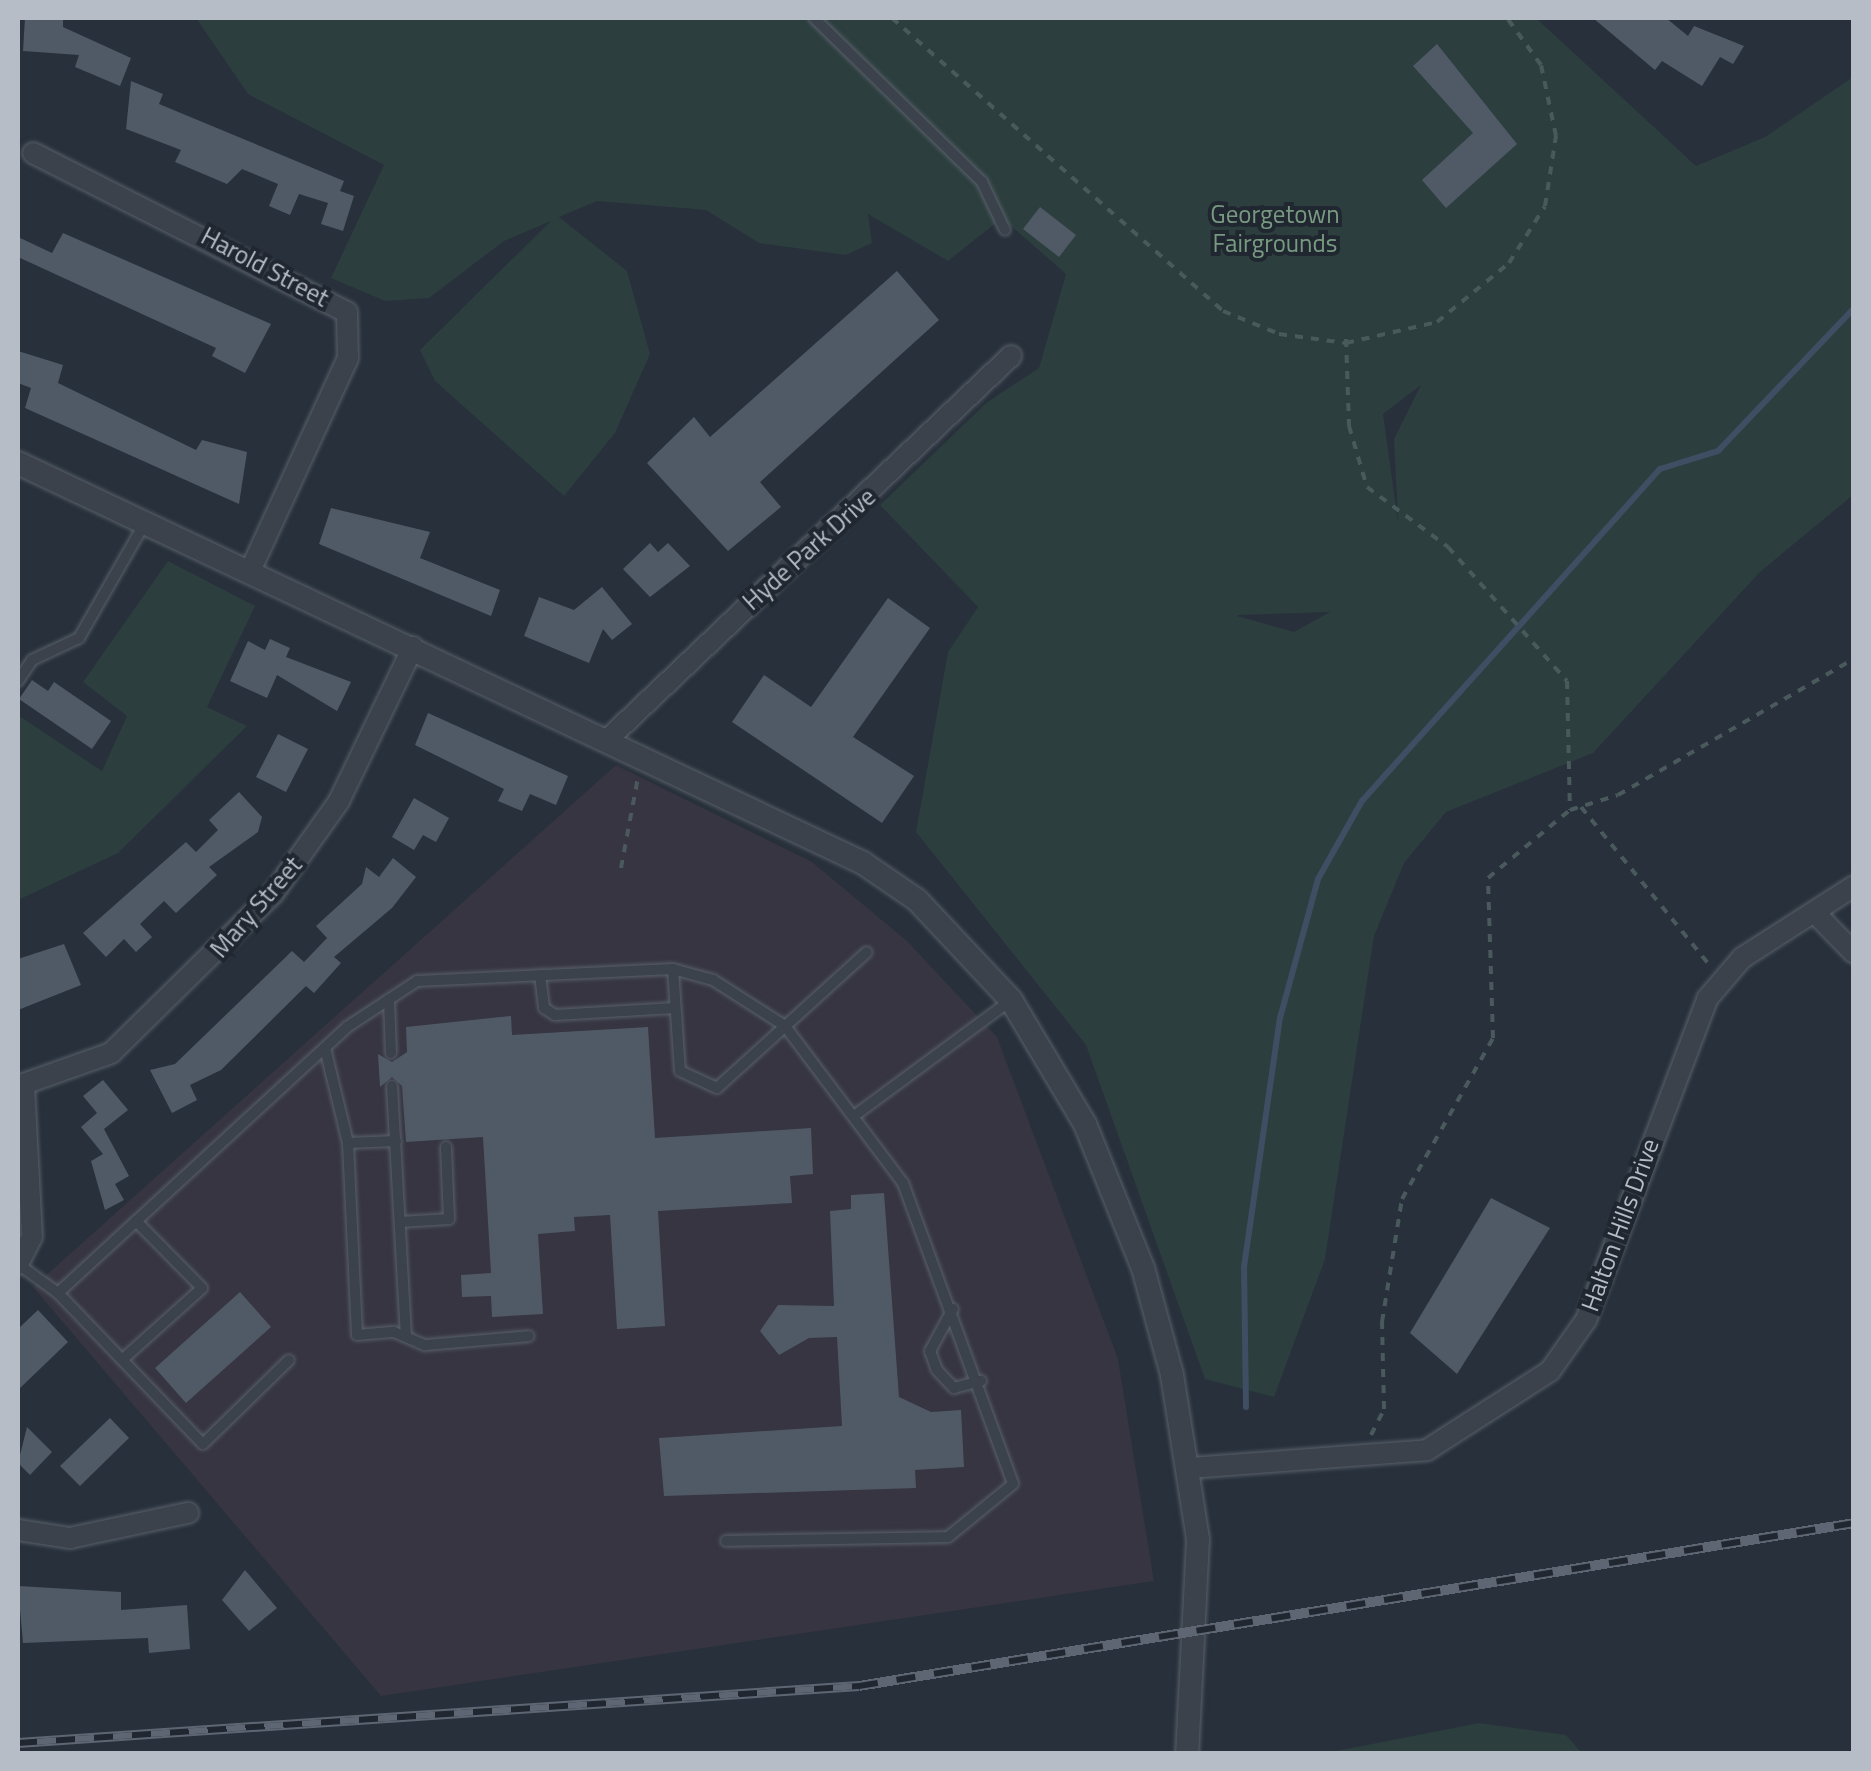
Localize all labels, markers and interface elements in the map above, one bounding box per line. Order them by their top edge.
park label: Georgetown Fairgrounds [1210,200,1340,259]
street label: Harold Street [196,221,334,313]
street label: Hyde Park Drive [737,482,881,616]
street label: Mary Street [204,850,308,964]
street label: Halton Hills Drive [1575,1134,1665,1316]

